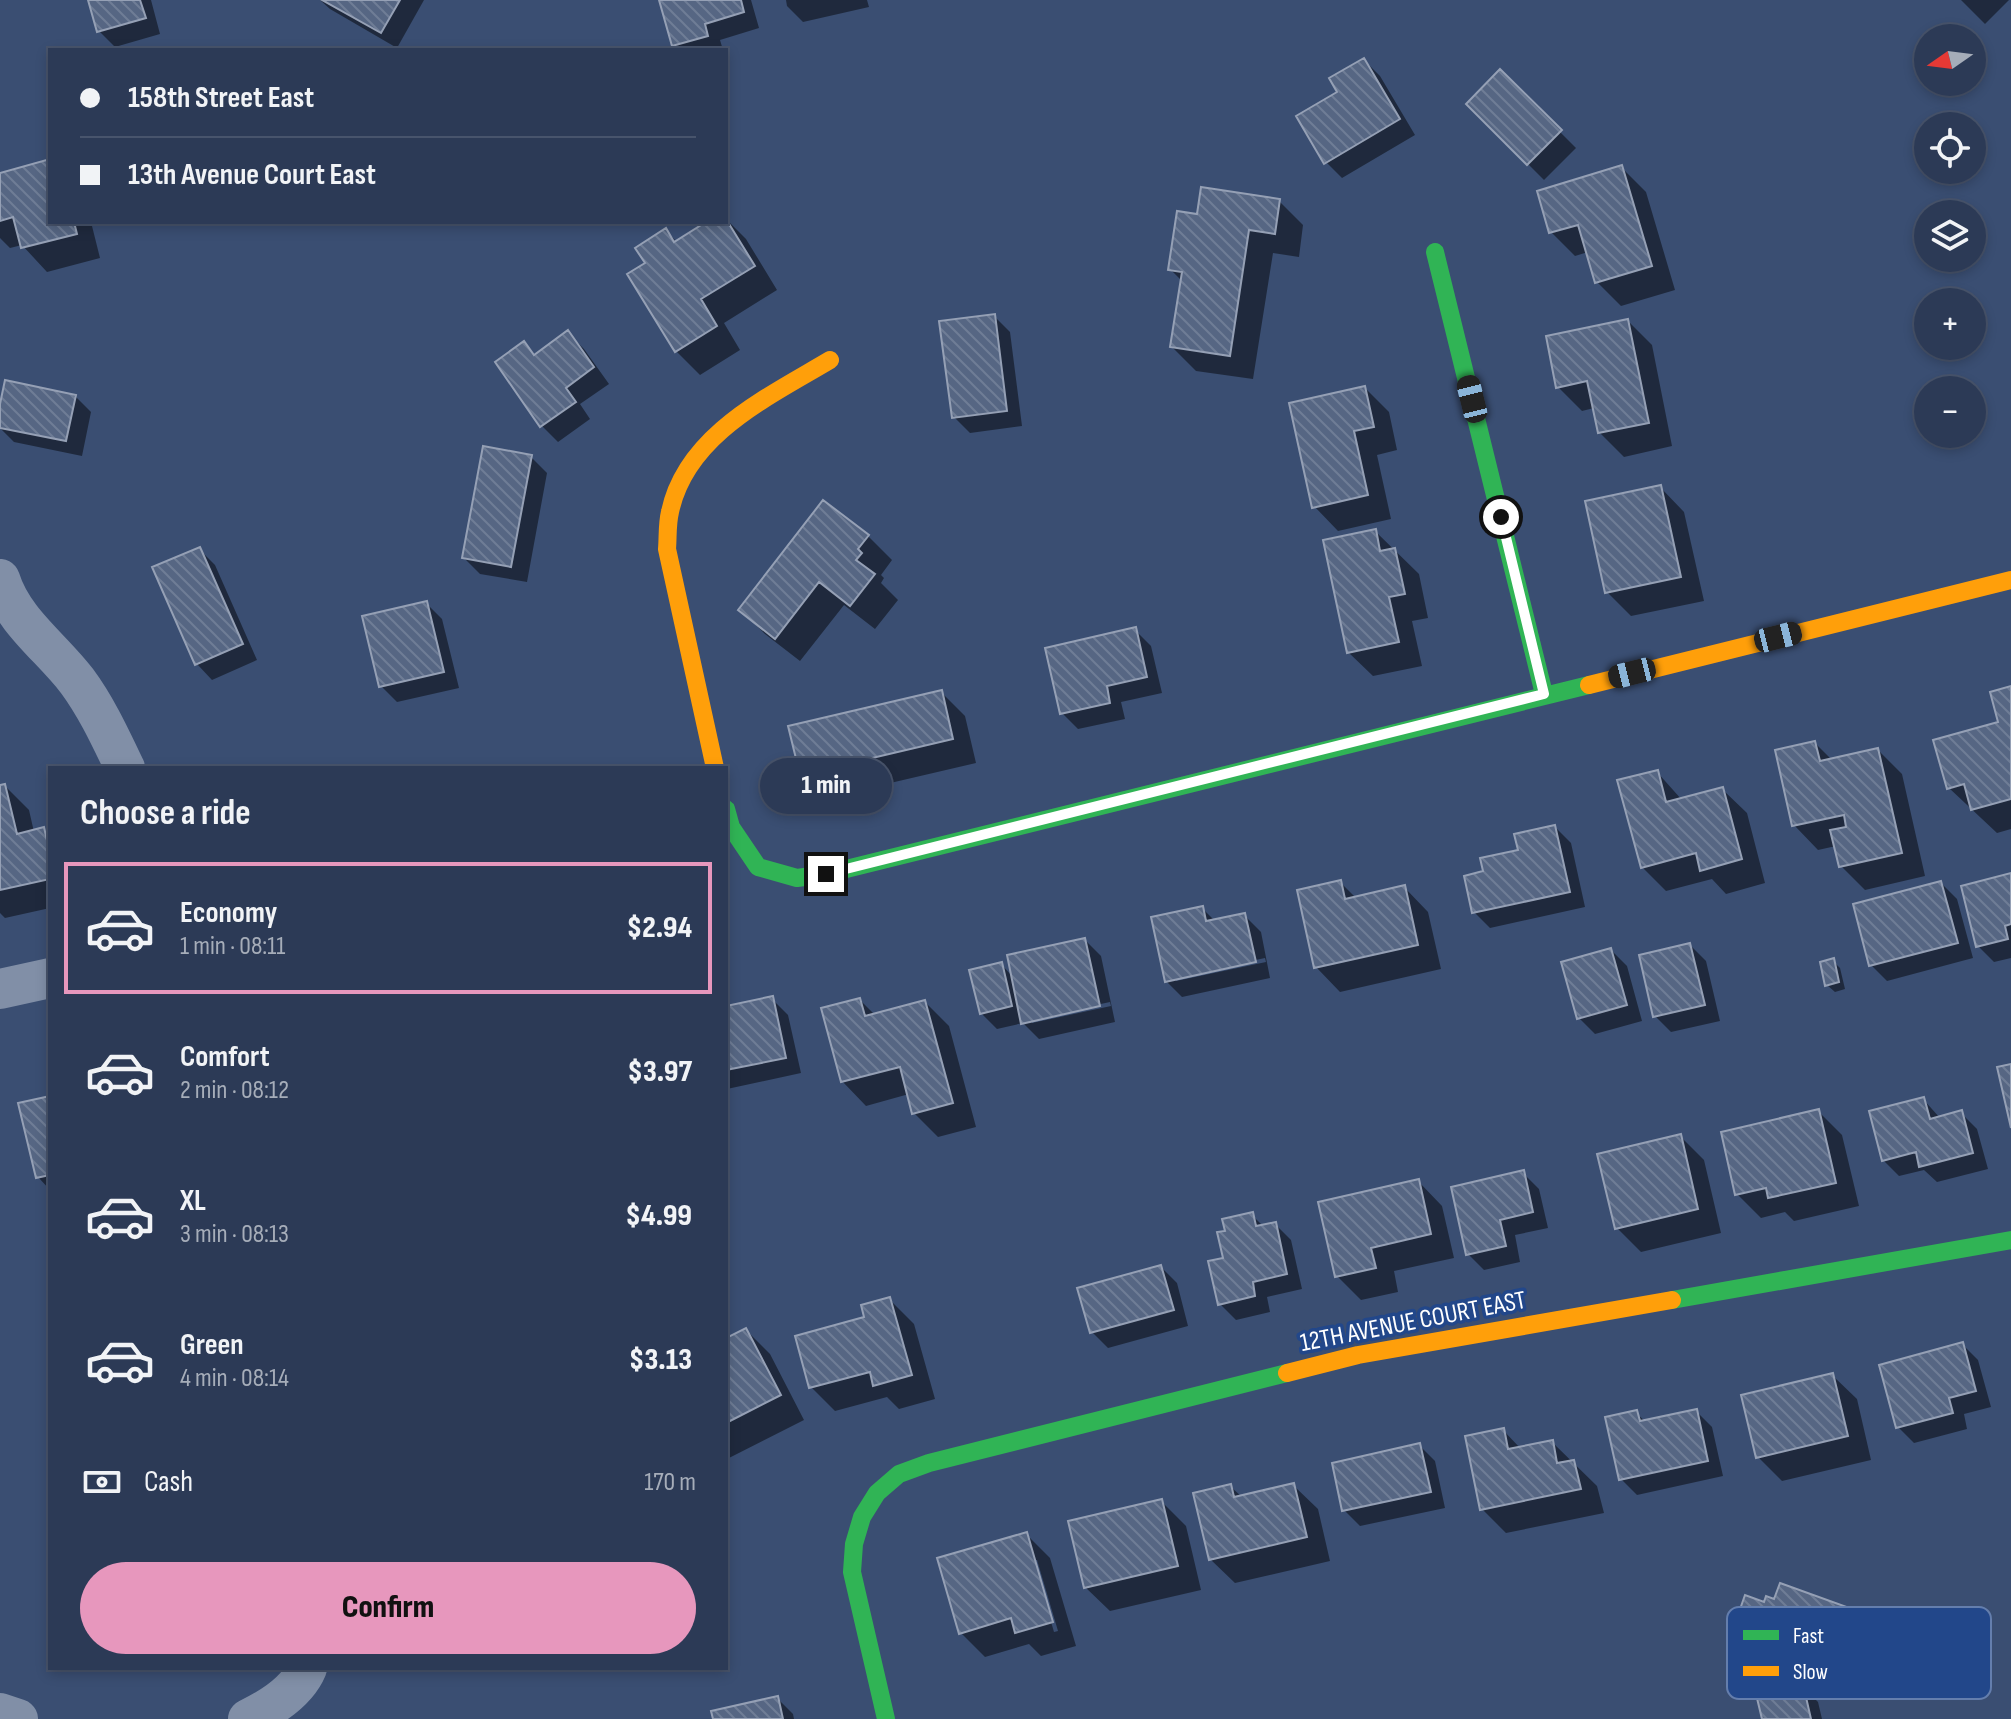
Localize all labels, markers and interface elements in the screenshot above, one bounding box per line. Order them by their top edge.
north arrow [1914,24,1986,96]
map controls [1914,24,1986,448]
text: 158th Street East [128,80,314,116]
button: locate [1914,112,1986,184]
text: 13th Avenue Court East [128,157,376,193]
button: layers [1914,200,1986,272]
button: + [1914,288,1986,360]
car [1455,373,1489,425]
button: − [1914,376,1986,448]
route start [1483,499,1519,535]
car [1752,620,1804,654]
car [1606,656,1658,690]
callout: 1 min [760,758,892,814]
text: 1 min [801,770,851,801]
text: Choose a ride [80,792,251,835]
route end [808,856,844,892]
icon: car [84,892,156,964]
text: Economy [180,895,277,931]
text: $2.94 [627,910,692,946]
text: 1 min · 08:11 [180,931,285,962]
icon: car [84,1036,156,1108]
text: Comfort [180,1039,270,1075]
text: $3.97 [627,1054,692,1090]
text: 2 min · 08:12 [180,1075,289,1106]
icon: car [84,1180,156,1252]
text: XL [180,1183,206,1219]
text: $4.99 [626,1198,692,1234]
text: 3 min · 08:13 [180,1219,289,1250]
street label: 12TH AVENUE COURT EAST [1297,1285,1529,1359]
icon: car [84,1324,156,1396]
text: Green [180,1327,244,1363]
text: $3.13 [629,1342,692,1378]
text: 4 min · 08:14 [180,1363,289,1394]
icon: cash [80,1460,124,1504]
text: Cash [144,1464,193,1500]
text: 170 m [644,1467,696,1498]
button: Confirm [80,1562,696,1654]
legend [1727,1607,1991,1699]
text: Fast [1793,1623,1824,1650]
text: Slow [1793,1659,1828,1686]

